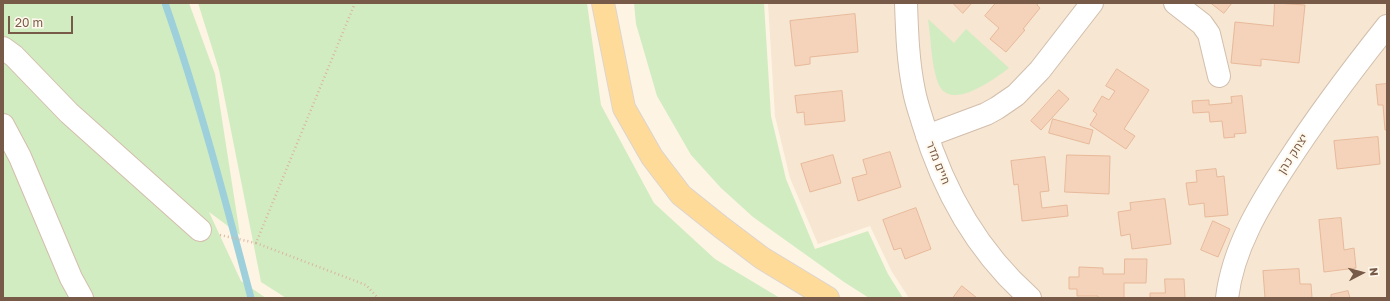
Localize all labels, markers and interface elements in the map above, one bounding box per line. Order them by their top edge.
scale bar [10,8,75,34]
text: 20 m [15,15,43,30]
street label: יצחק כהן [1275,131,1311,177]
street label: חיים מדר [923,139,953,187]
north arrow [1342,253,1382,293]
text: N [1368,267,1381,277]

